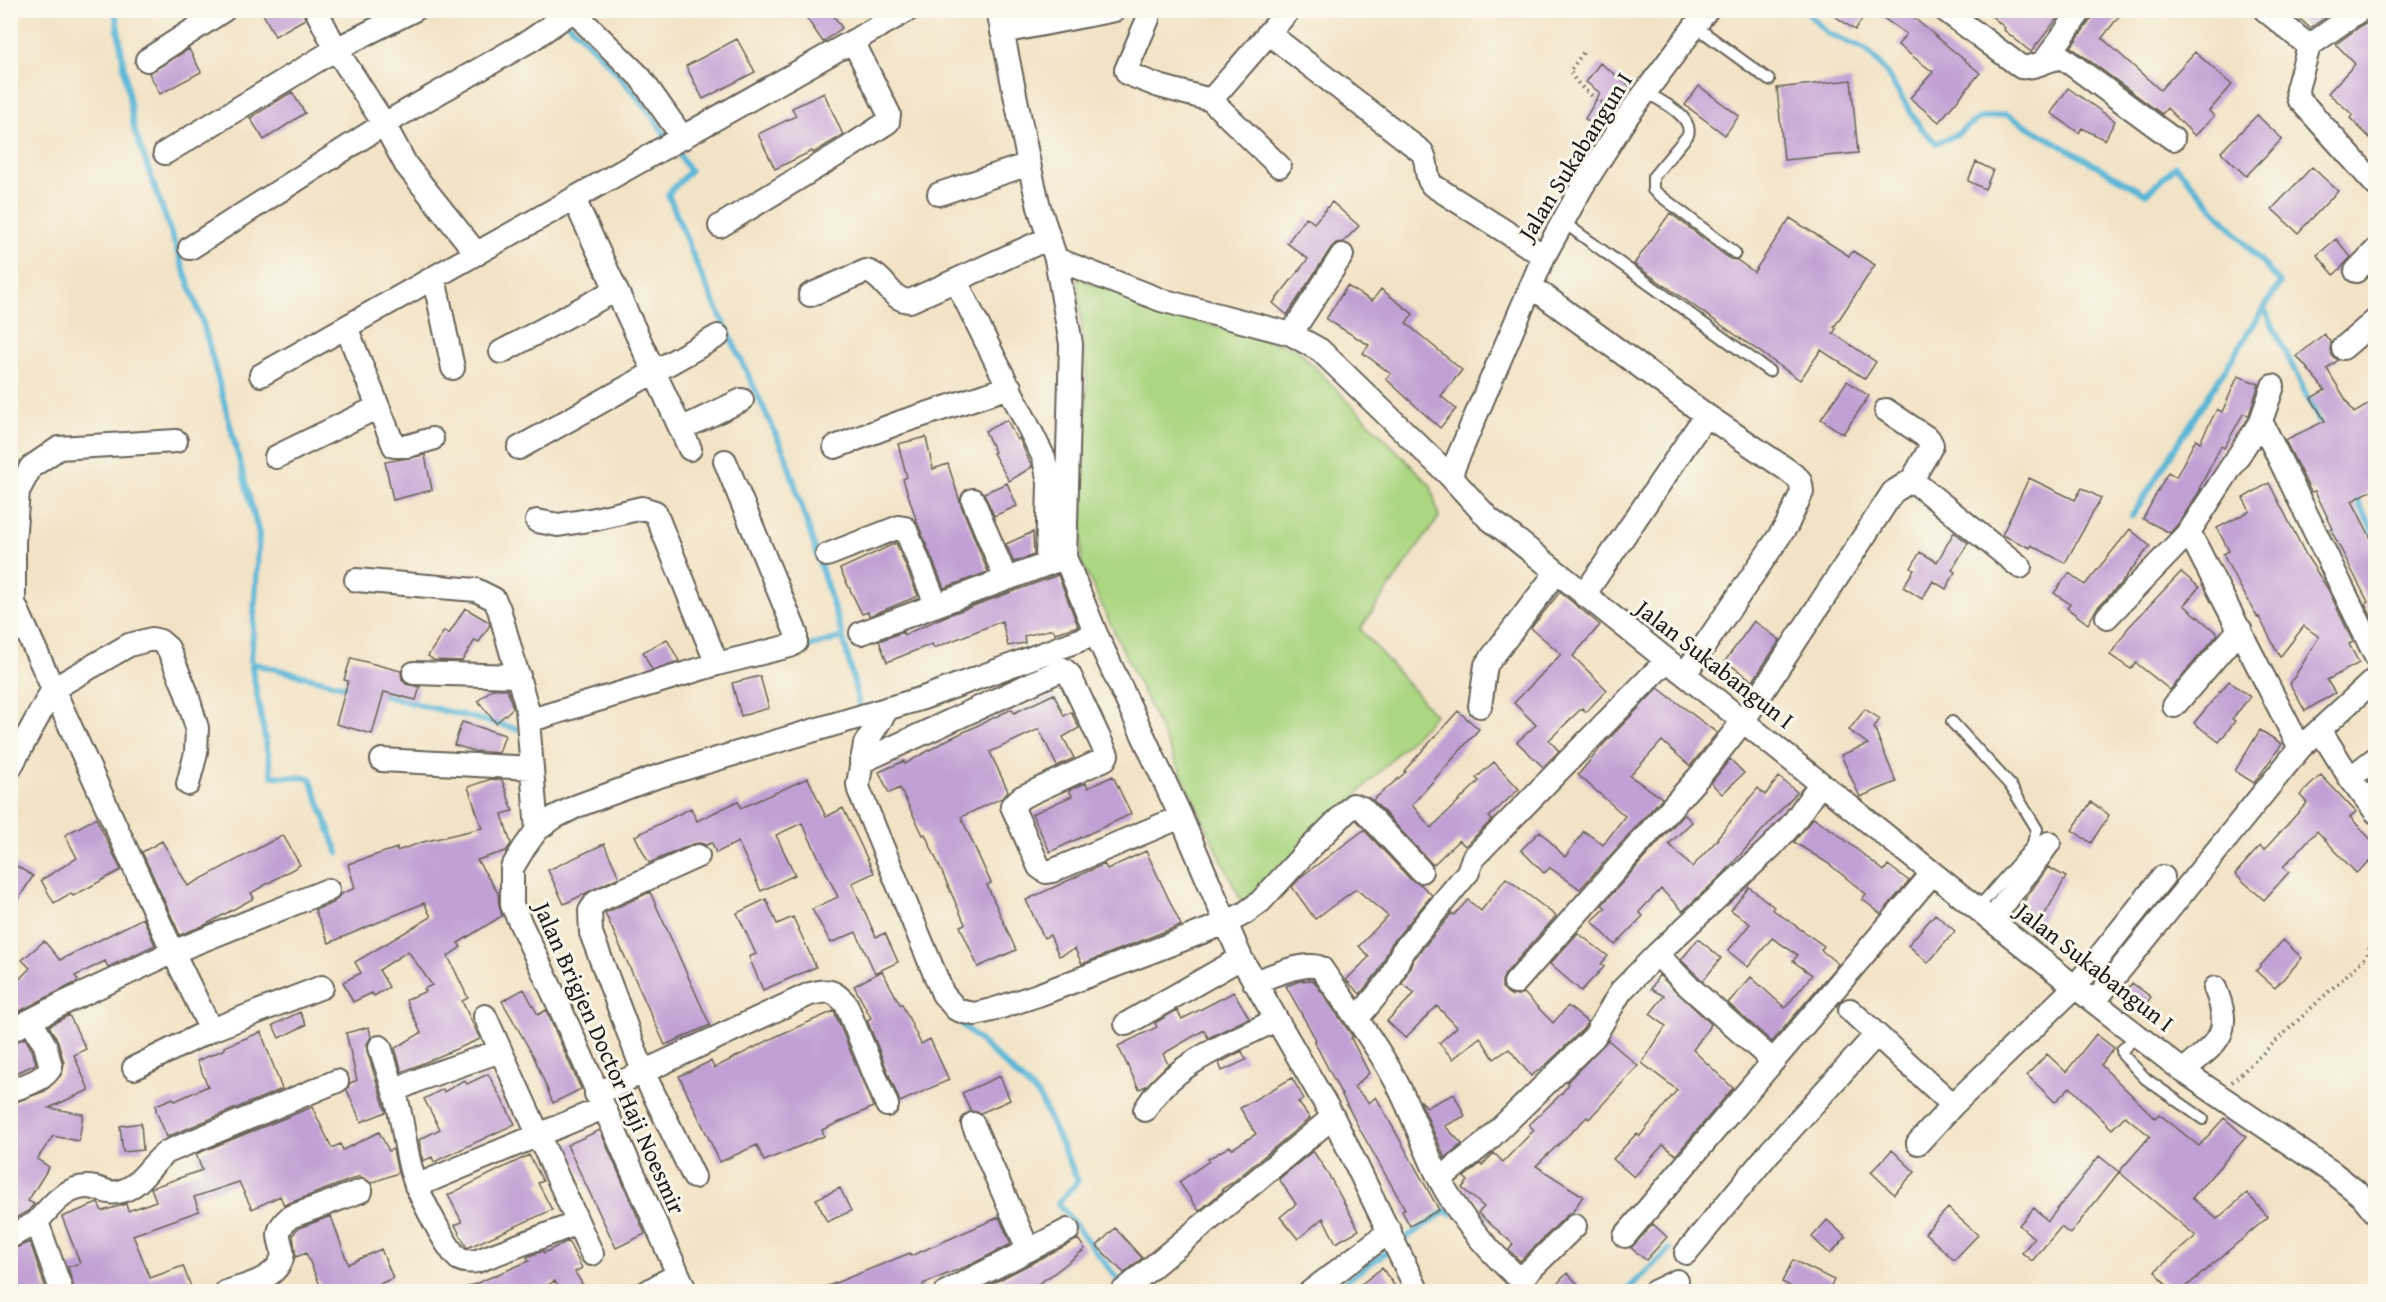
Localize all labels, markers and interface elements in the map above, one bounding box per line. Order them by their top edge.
street label: Jalan Sukabangun I [1508,65,1641,249]
street label: Jalan Sukabangun I [1626,589,1802,737]
street label: Jalan Sukabangun I [2006,892,2182,1040]
street label: Jalan Brigjen Doctor Haji Noesmir [524,894,695,1220]

